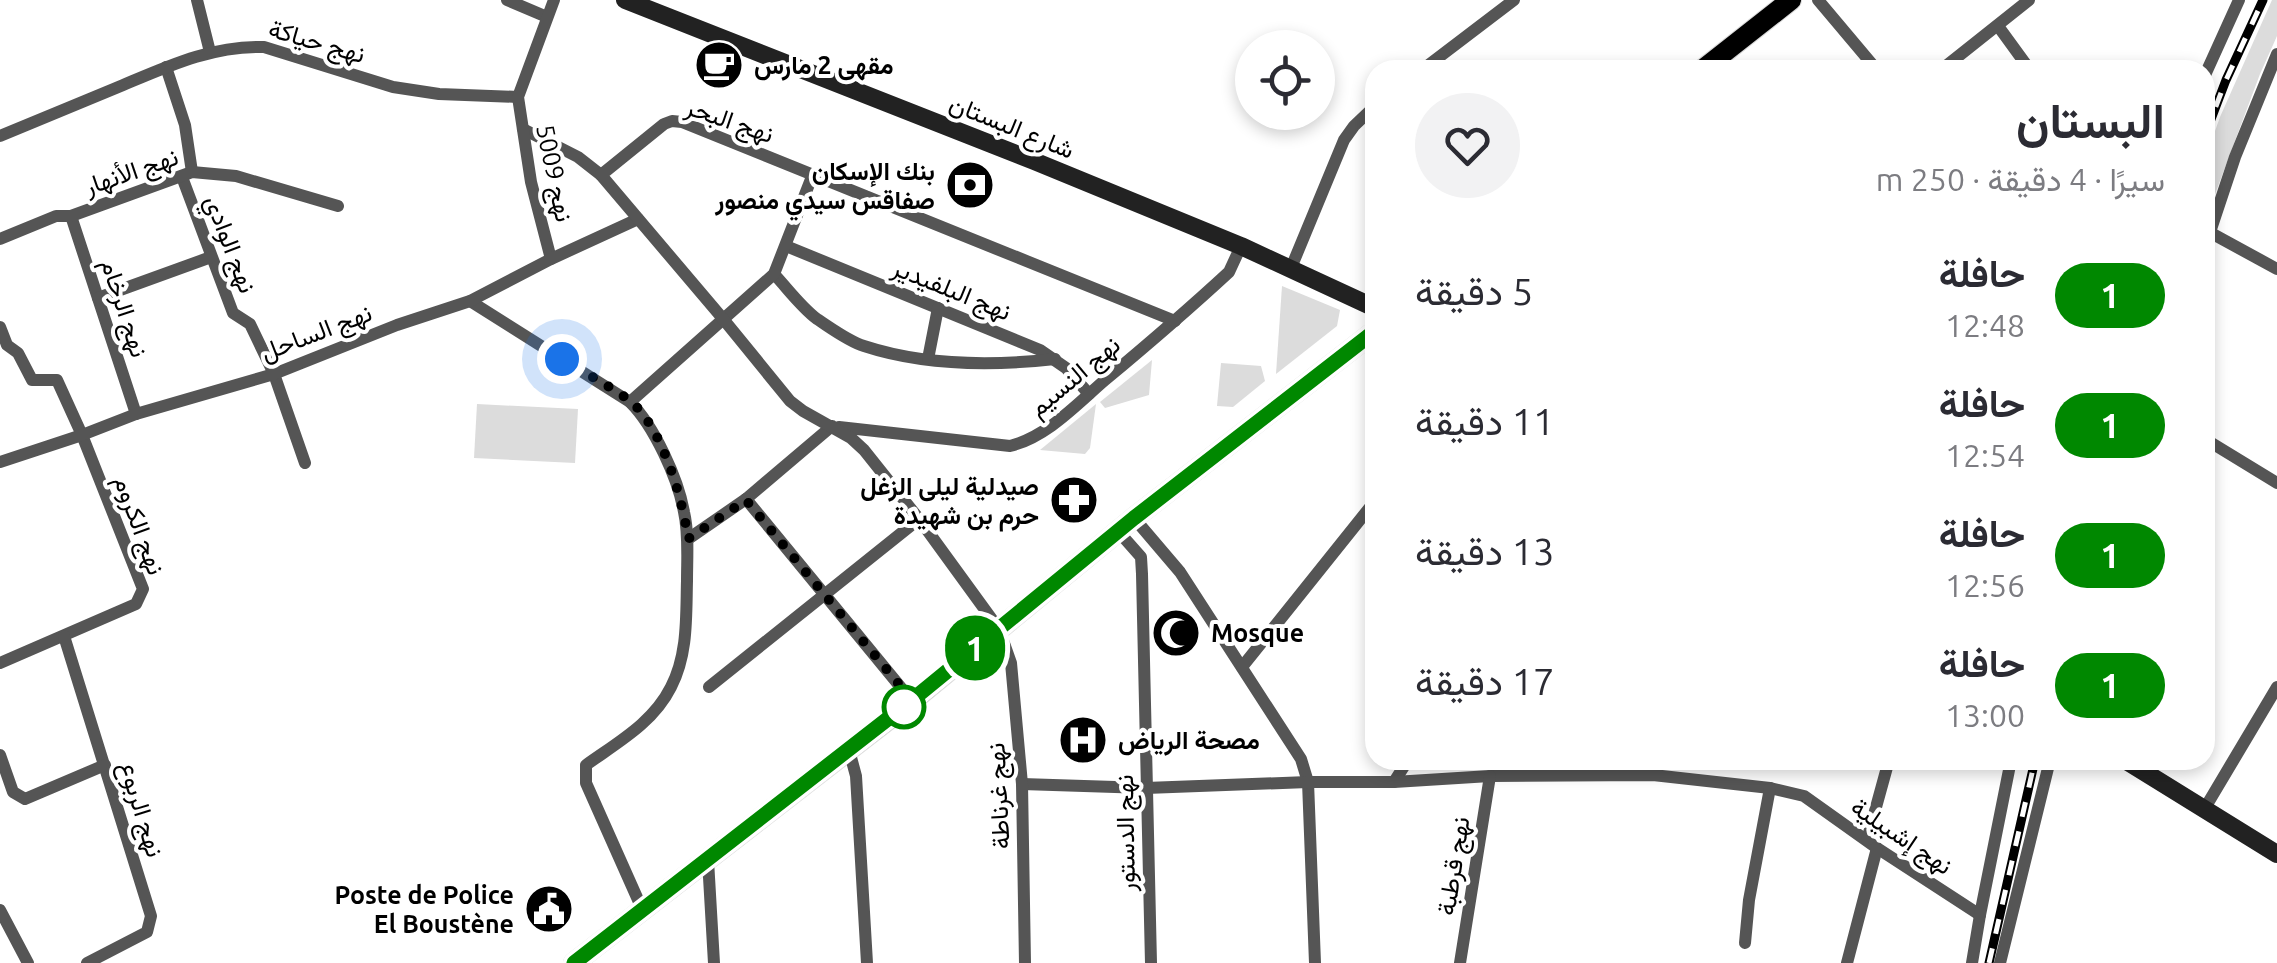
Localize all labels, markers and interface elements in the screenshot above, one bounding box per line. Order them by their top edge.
street label: نهج حياكة [264,14,368,72]
map controls [1235,30,1335,130]
button: locate [1235,30,1335,130]
cafe icon: مقهى 2 مارس [693,39,745,91]
place label: مقهى 2 مارس [754,51,893,81]
street label: شارع البستان [945,88,1078,166]
street label: نهج البحر [680,92,778,152]
button: heart [1415,93,1520,198]
text: البستان [2016,93,2165,147]
street label: نهج 5009 [527,122,579,225]
street label: نهج الأنهار [80,142,183,204]
place label: بنك الإسكان صفاقس سيدي منصور [714,157,935,221]
bank icon: بنك الإسكان صفاقس سيدي منصور [944,159,996,211]
text: سيرًا · 4 دقيقة · 250 m [1876,161,2165,197]
street label: نهج الوادي [193,191,262,299]
street label: نهج البلفيدير [886,252,1015,329]
text: حافلة [1939,252,2025,294]
street label: نهج الرخام [92,255,154,362]
text: 5 دقيقة [1415,270,1533,312]
text: 1 [2100,275,2120,315]
street label: نهج الساحل [257,298,377,370]
text: 12:48 [1945,307,2025,343]
street label: نهج النسيم [1023,330,1128,425]
your location [537,334,587,384]
text: حافلة [1939,382,2025,424]
text: 11 دقيقة [1415,400,1555,442]
text: 1 [2100,405,2120,445]
text: 12:54 [1945,437,2025,473]
street label: نهج الكروم [105,472,171,580]
place label: صيدلية ليلى الزغل حرم بن شهيدة [860,472,1039,532]
pharmacy icon: صيدلية ليلى الزغل حرم بن شهيدة [1048,474,1100,526]
text: حافلة [1939,512,2025,554]
text: 13 دقيقة [1415,530,1555,572]
text: 1 [2100,535,2120,575]
text: 12:56 [1945,567,2025,603]
mosque icon: Mosque [1150,607,1202,659]
line badge: 1 [942,616,1008,680]
place label: Mosque [1211,619,1304,647]
text: 1 [965,628,985,668]
text: حافلة [1939,642,2025,684]
text: 17 دقيقة [1415,660,1555,702]
text: 1 [2100,665,2120,705]
unlabelled marker [883,686,925,728]
text: 13:00 [1945,697,2025,733]
hospital icon: مصحة الرياض [1057,714,1109,766]
place label: مصحة الرياض [1118,726,1260,756]
street label: نهج غرناطة [981,742,1019,850]
street label: نهج الربوع [110,758,170,861]
street label: نهج الدستور [1110,774,1144,893]
street label: نهج إشبيلية [1844,792,1958,883]
street label: نهج قرطبة [1431,815,1479,918]
place label: Poste de Police El Boustène [334,881,514,938]
public building icon: Poste de Police El Boustène [523,883,575,935]

